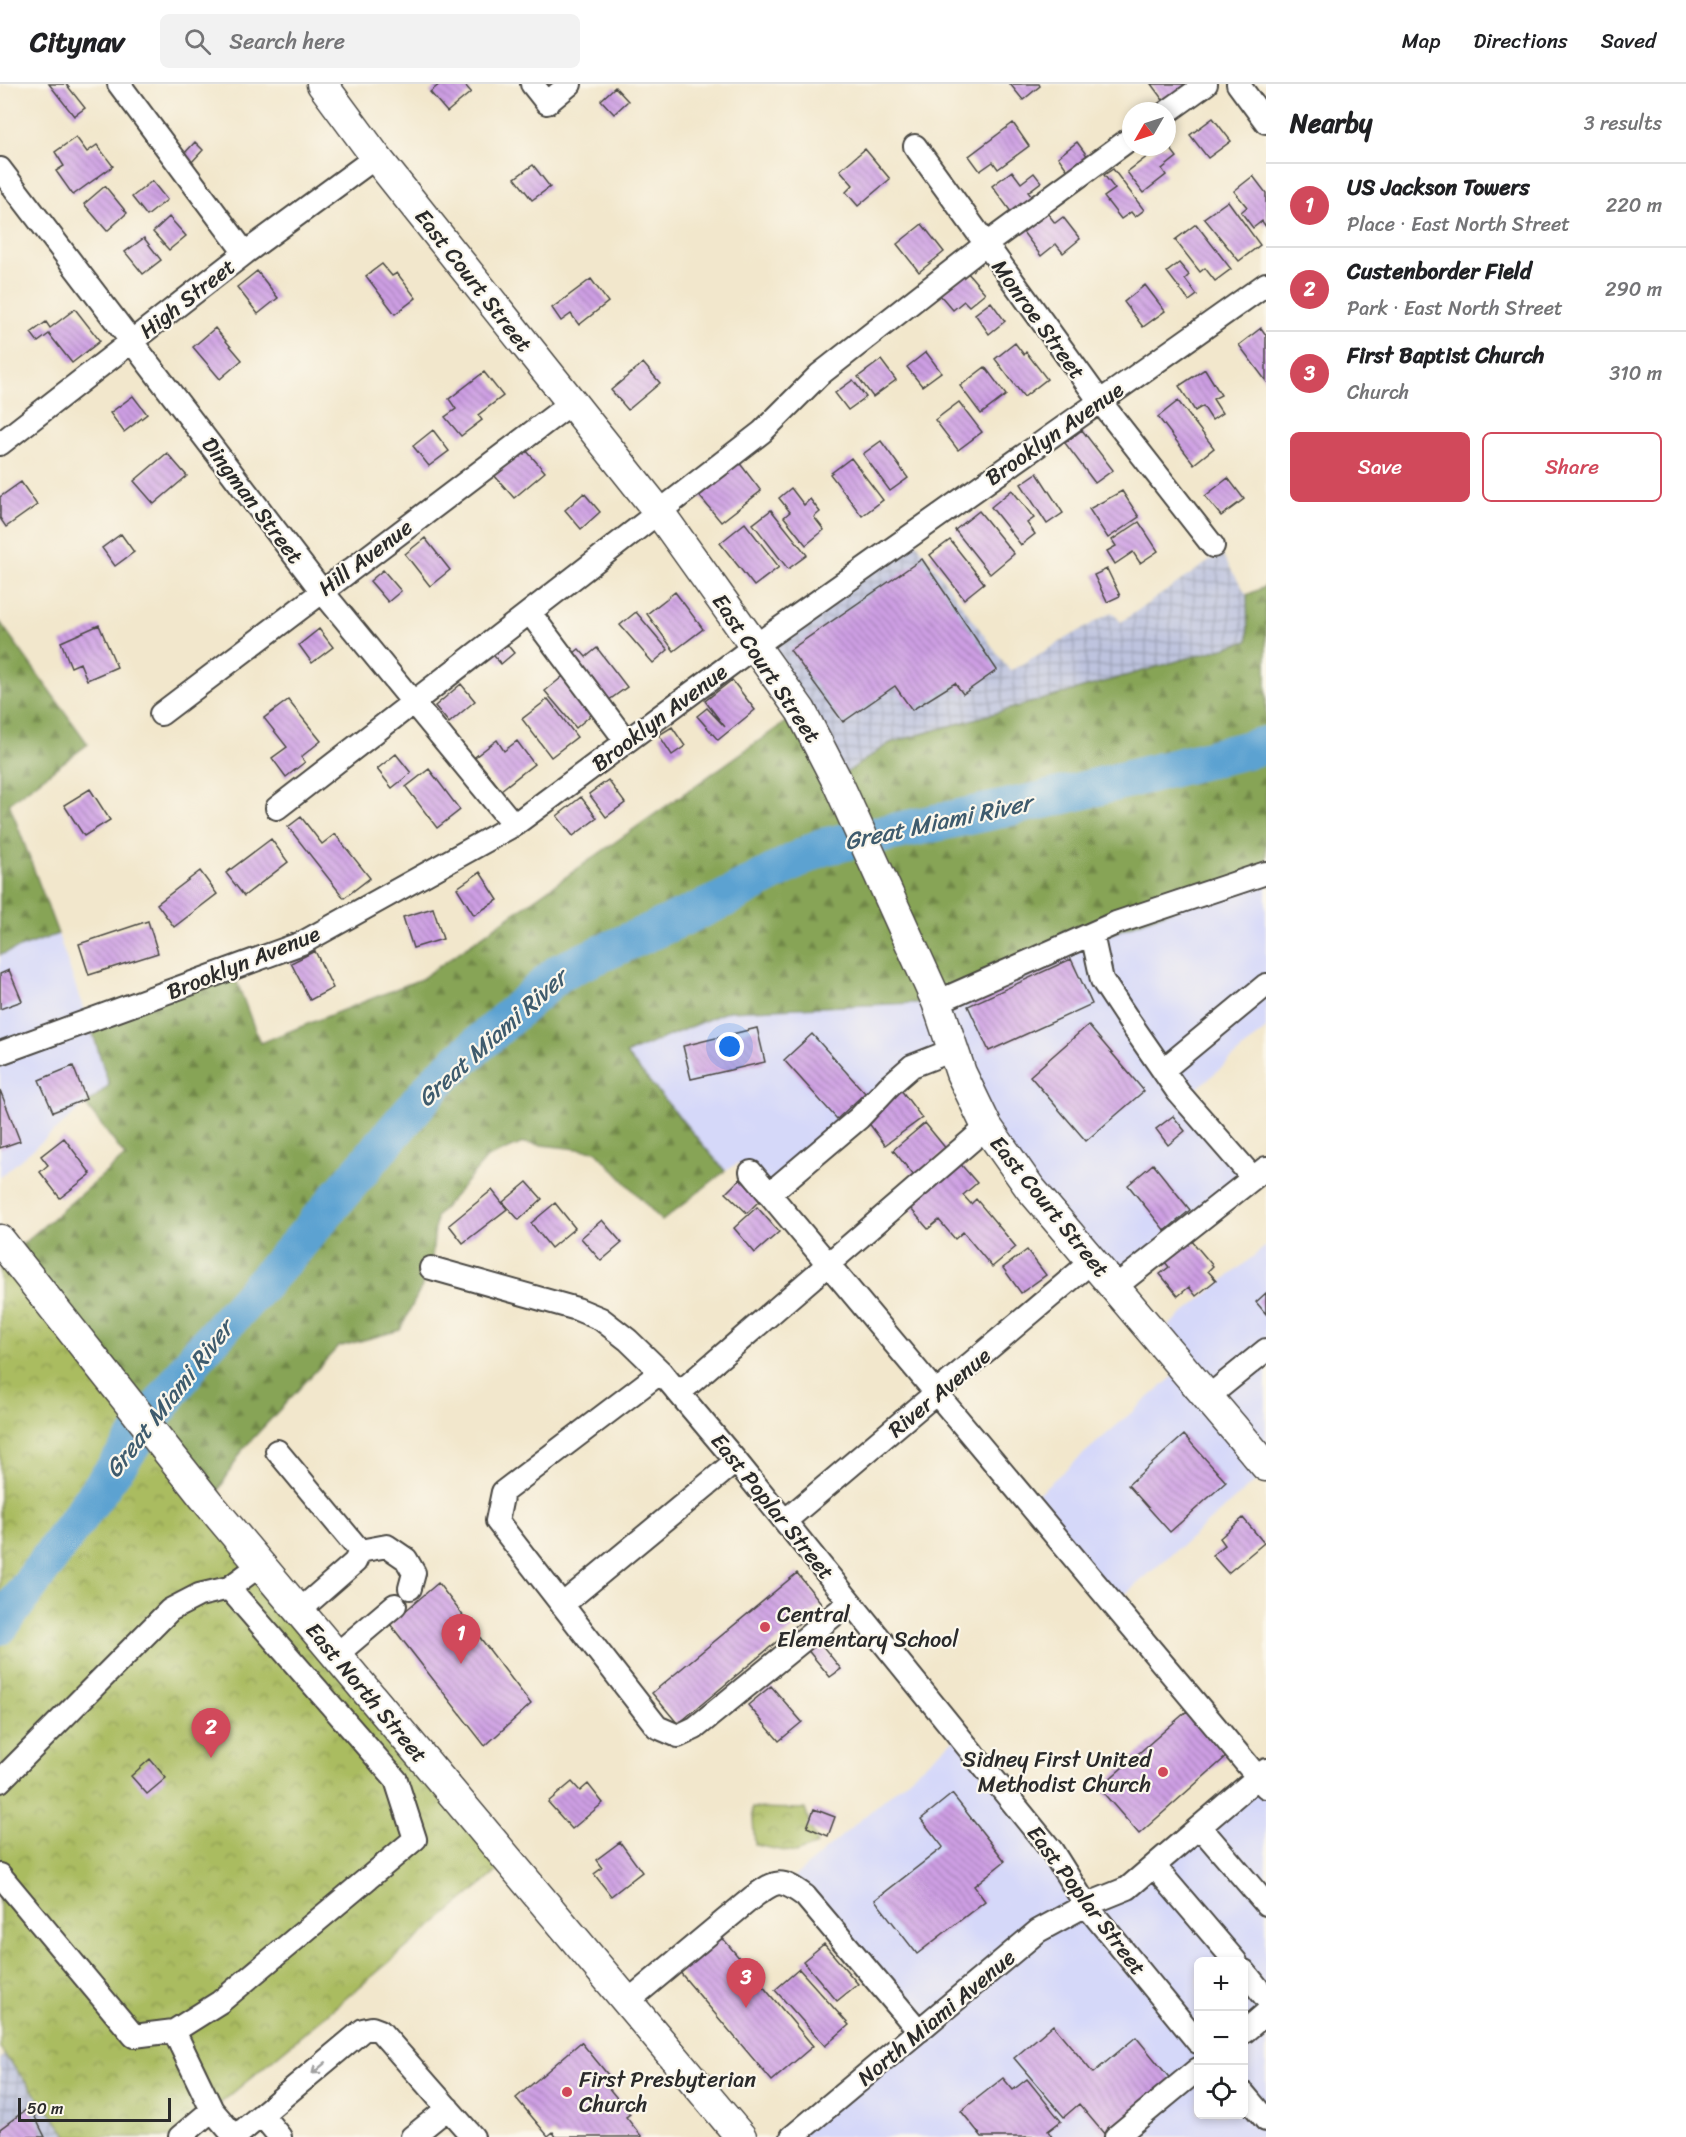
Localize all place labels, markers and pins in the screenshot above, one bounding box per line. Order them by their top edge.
place label: Central Elementary School [777,1595,959,1659]
pin: 1 [442,1614,480,1664]
marker: Central Elementary School [758,1620,772,1634]
pin: 2 [192,1708,230,1758]
place label: Sidney First United Methodist Church [963,1740,1152,1804]
marker: Sidney First United Methodist Church [1156,1765,1170,1779]
pin: 3 [726,1958,766,2008]
place label: First Presbyterian Church [579,2060,756,2124]
marker: First Presbyterian Church [560,2085,574,2099]

